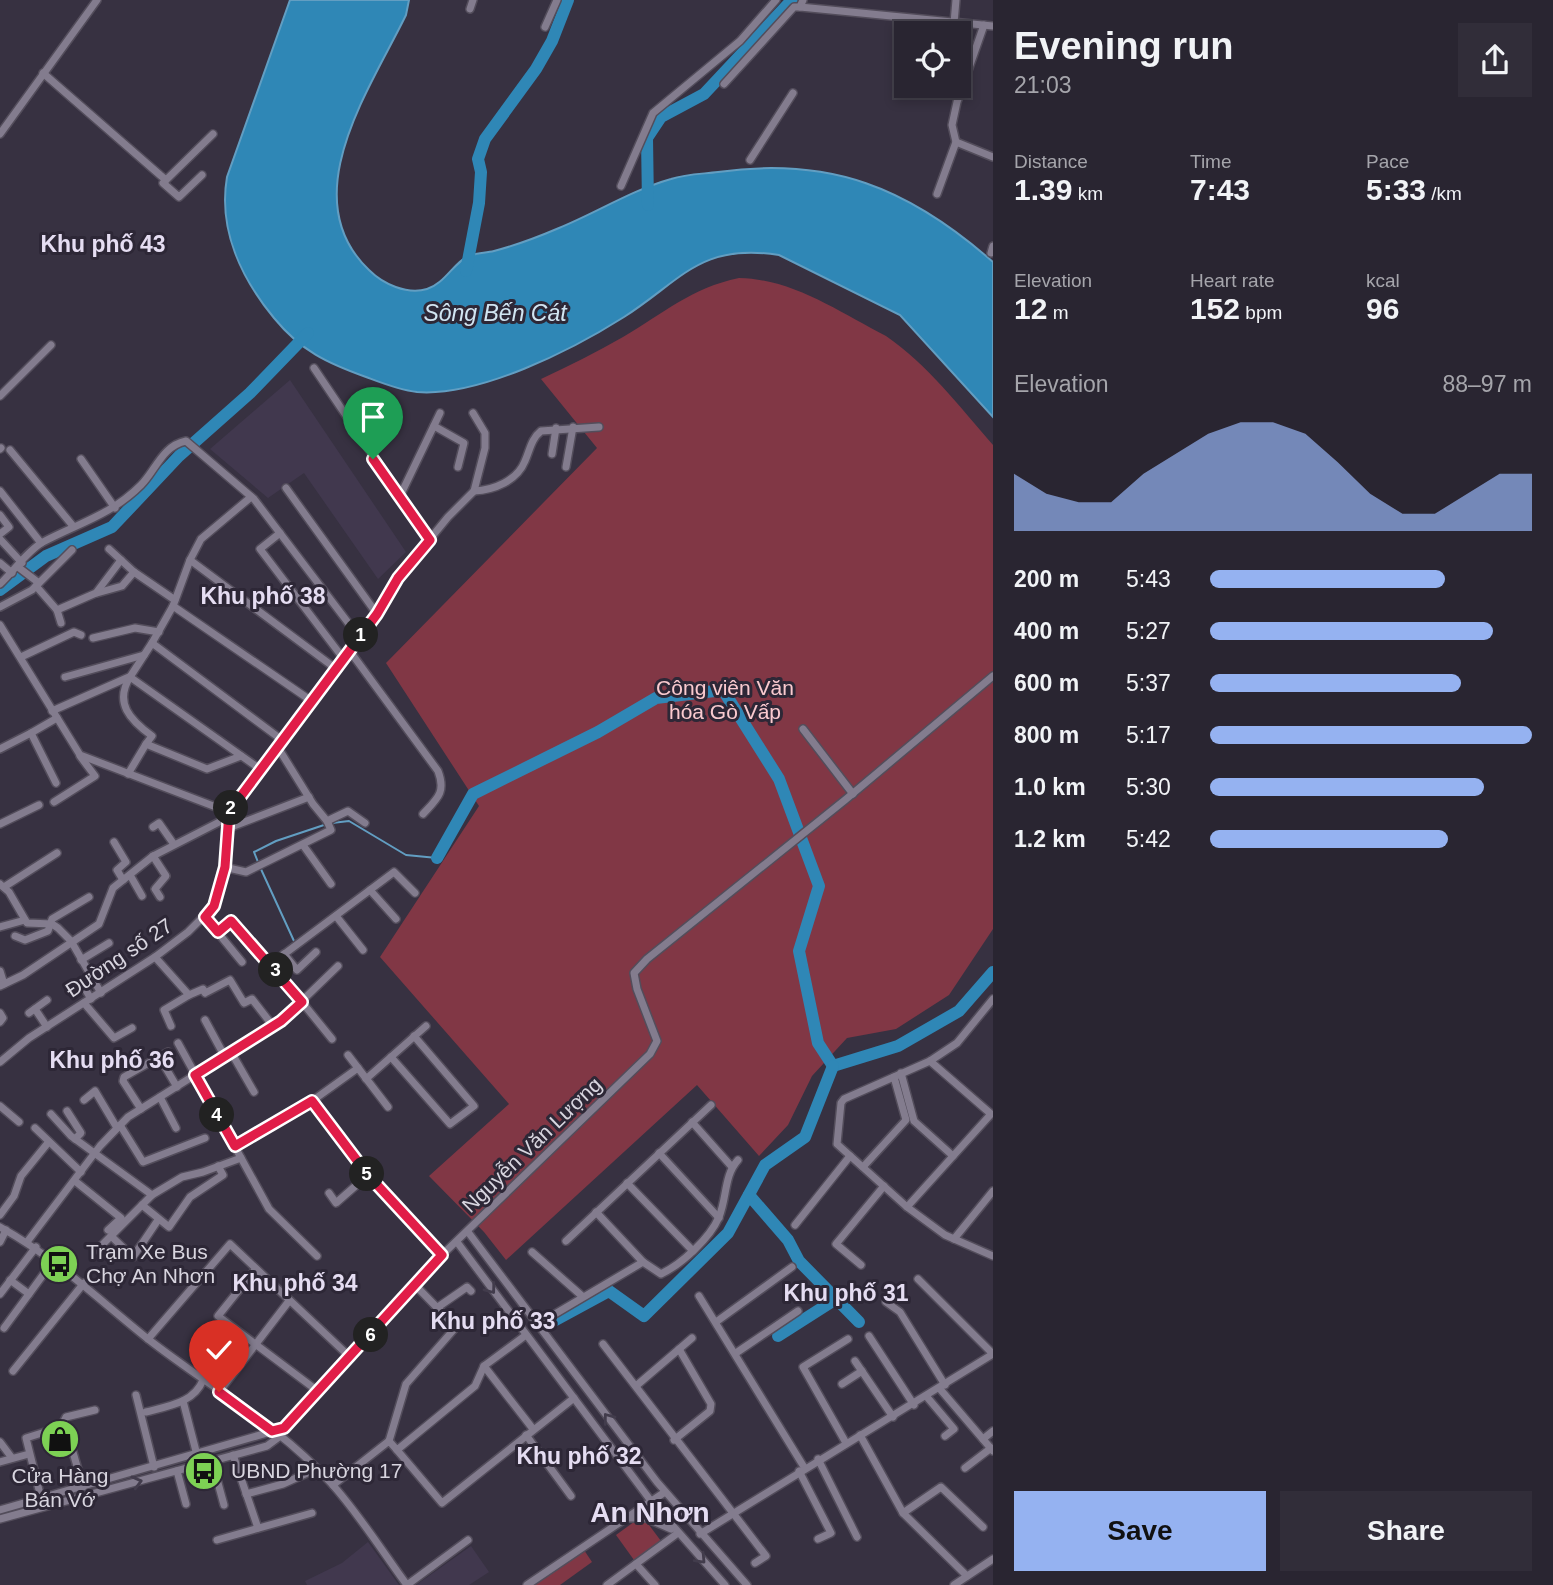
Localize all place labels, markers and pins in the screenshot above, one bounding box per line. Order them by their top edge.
pin [343,387,403,459]
pin: 1 [344,618,378,652]
pin: 2 [214,790,248,826]
pin: 3 [258,953,294,988]
pin: 4 [200,1098,234,1132]
pin: 5 [350,1156,384,1192]
place label: Trạm Xe Bus Chợ An Nhơn [86,1240,215,1287]
bus stop icon: Trạm Xe Bus Chợ An Nhơn [38,1243,80,1285]
pin: 6 [354,1318,388,1352]
pin [189,1320,249,1392]
shop icon: Cửa Hàng Bán Vớ [39,1418,81,1460]
bus stop icon: UBND Phường 17 [183,1450,225,1492]
place label: UBND Phường 17 [231,1459,402,1482]
place label: Cửa Hàng Bán Vớ [12,1464,108,1511]

